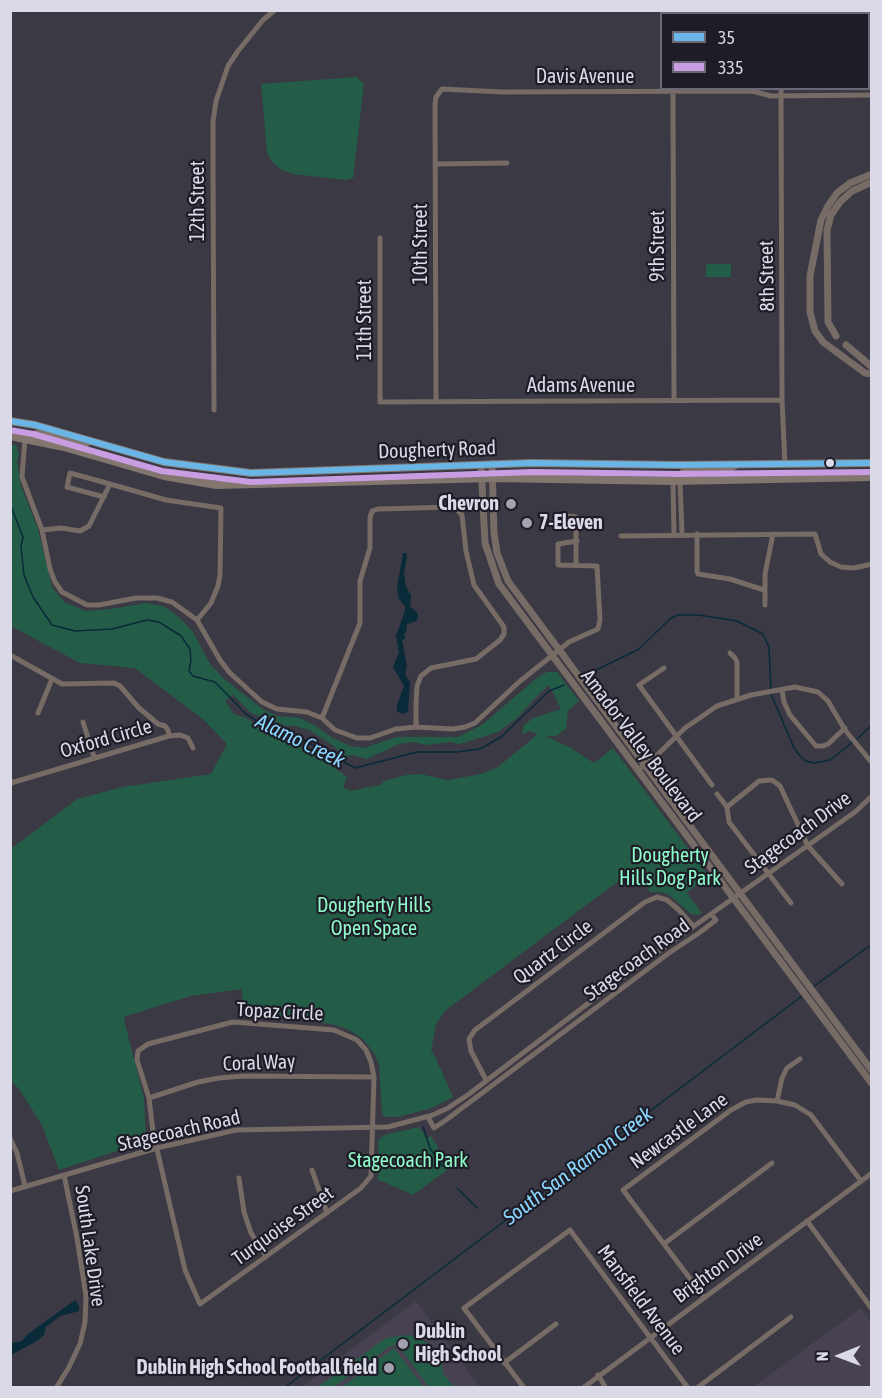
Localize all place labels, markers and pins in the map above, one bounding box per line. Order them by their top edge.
unlabelled marker [824,457,836,469]
place label: Chevron [438,492,499,516]
marker: Chevron [504,497,518,511]
place label: 7-Eleven [539,511,603,535]
marker: 7-Eleven [520,516,534,530]
place label: Dublin High School [415,1320,502,1367]
marker: Dublin High School [396,1337,410,1351]
place label: Dublin High School Football field [137,1356,377,1380]
marker: Dublin High School Football field [382,1361,396,1375]

